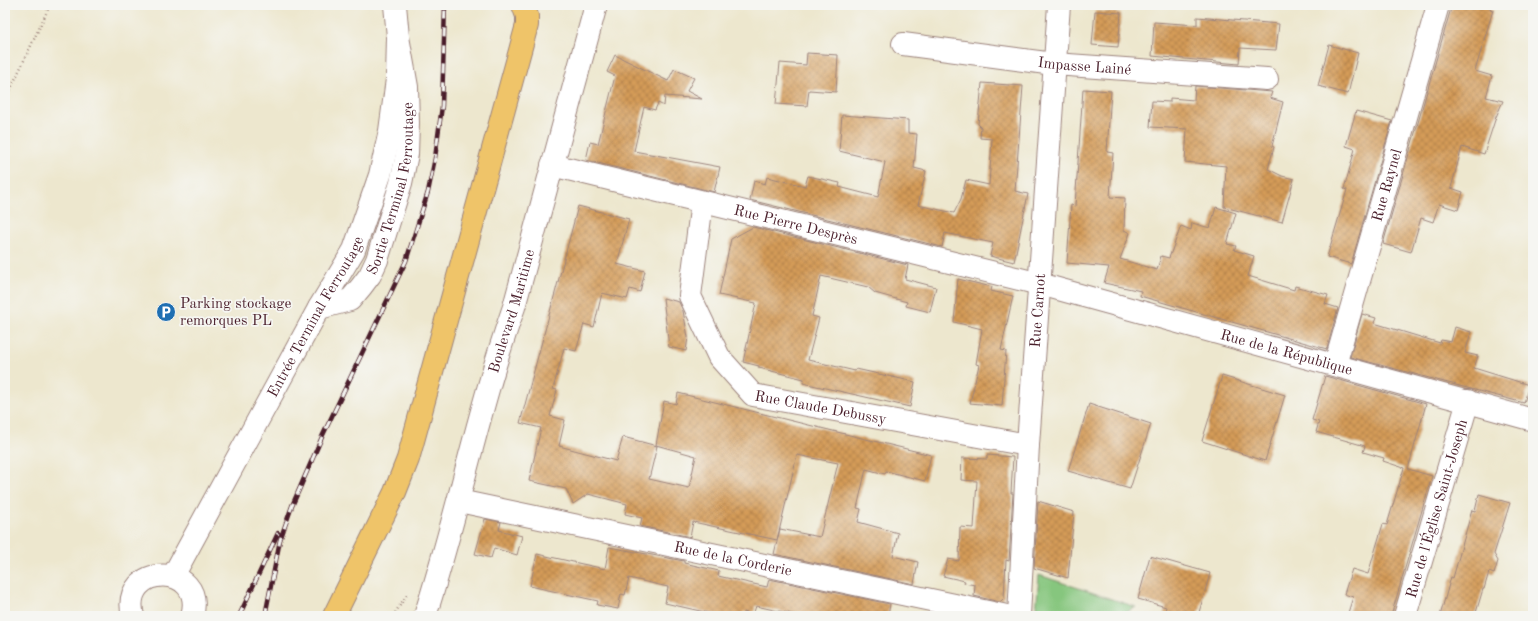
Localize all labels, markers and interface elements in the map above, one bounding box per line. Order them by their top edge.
street label: Impasse Lainé [1037,56,1132,78]
street label: Sortie Terminal Ferroutage [365,102,417,278]
street label: Rue Raynel [1370,148,1405,224]
street label: Rue Pierre Desprès [732,204,859,248]
street label: Entrée Terminal Ferroutage [266,235,367,400]
street label: Boulevard Maritime [487,248,538,375]
street label: Rue Carnot [1029,273,1049,348]
place label: Parking stockage remorques PL [180,297,291,329]
parking icon: Parking stockage remorques PL [155,301,177,323]
street label: Rue de la République [1218,328,1354,379]
street label: Rue Claude Debussy [753,389,887,428]
street label: Rue de l'Église Saint-Joseph [1405,418,1471,600]
street label: Rue de la Corderie [672,540,793,580]

